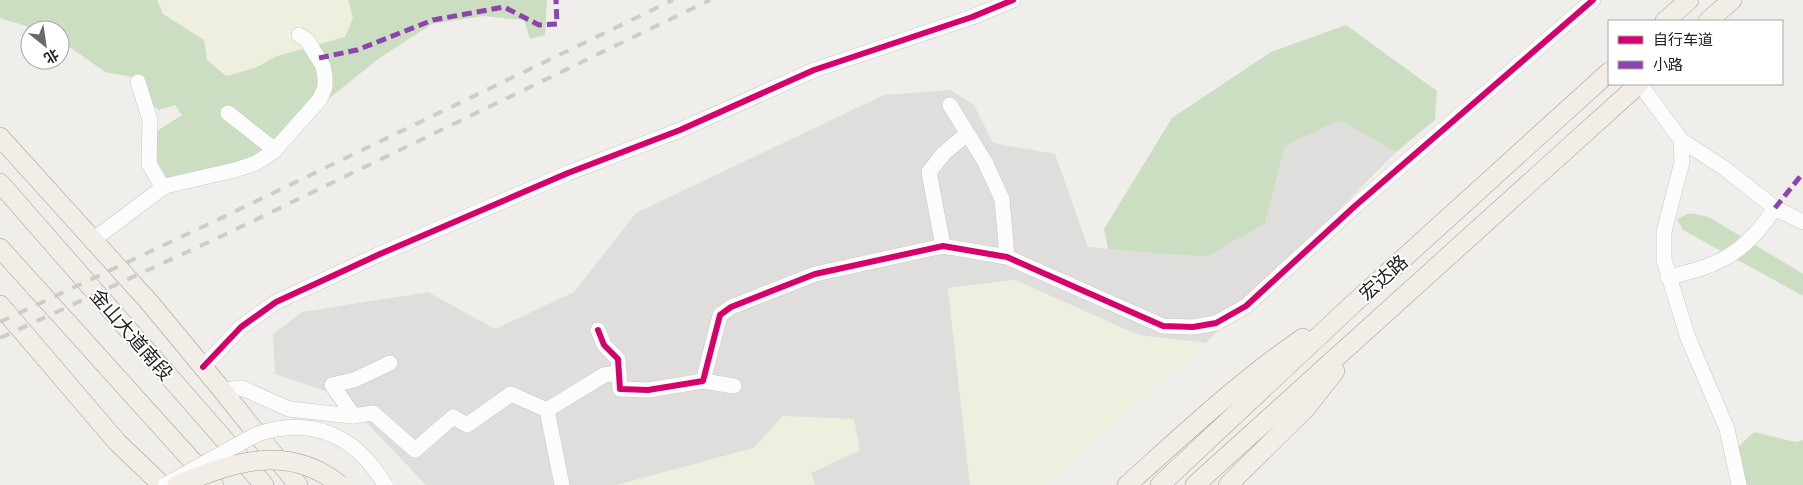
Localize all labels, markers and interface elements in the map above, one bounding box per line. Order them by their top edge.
north arrow [20,20,70,70]
legend [1608,20,1783,85]
text: 自行车道 [1653,30,1713,48]
text: 北 [41,46,62,68]
text: 小路 [1653,55,1683,73]
street label: 宏达路 [1354,249,1412,305]
street label: 金山大道南段 [86,283,178,385]

